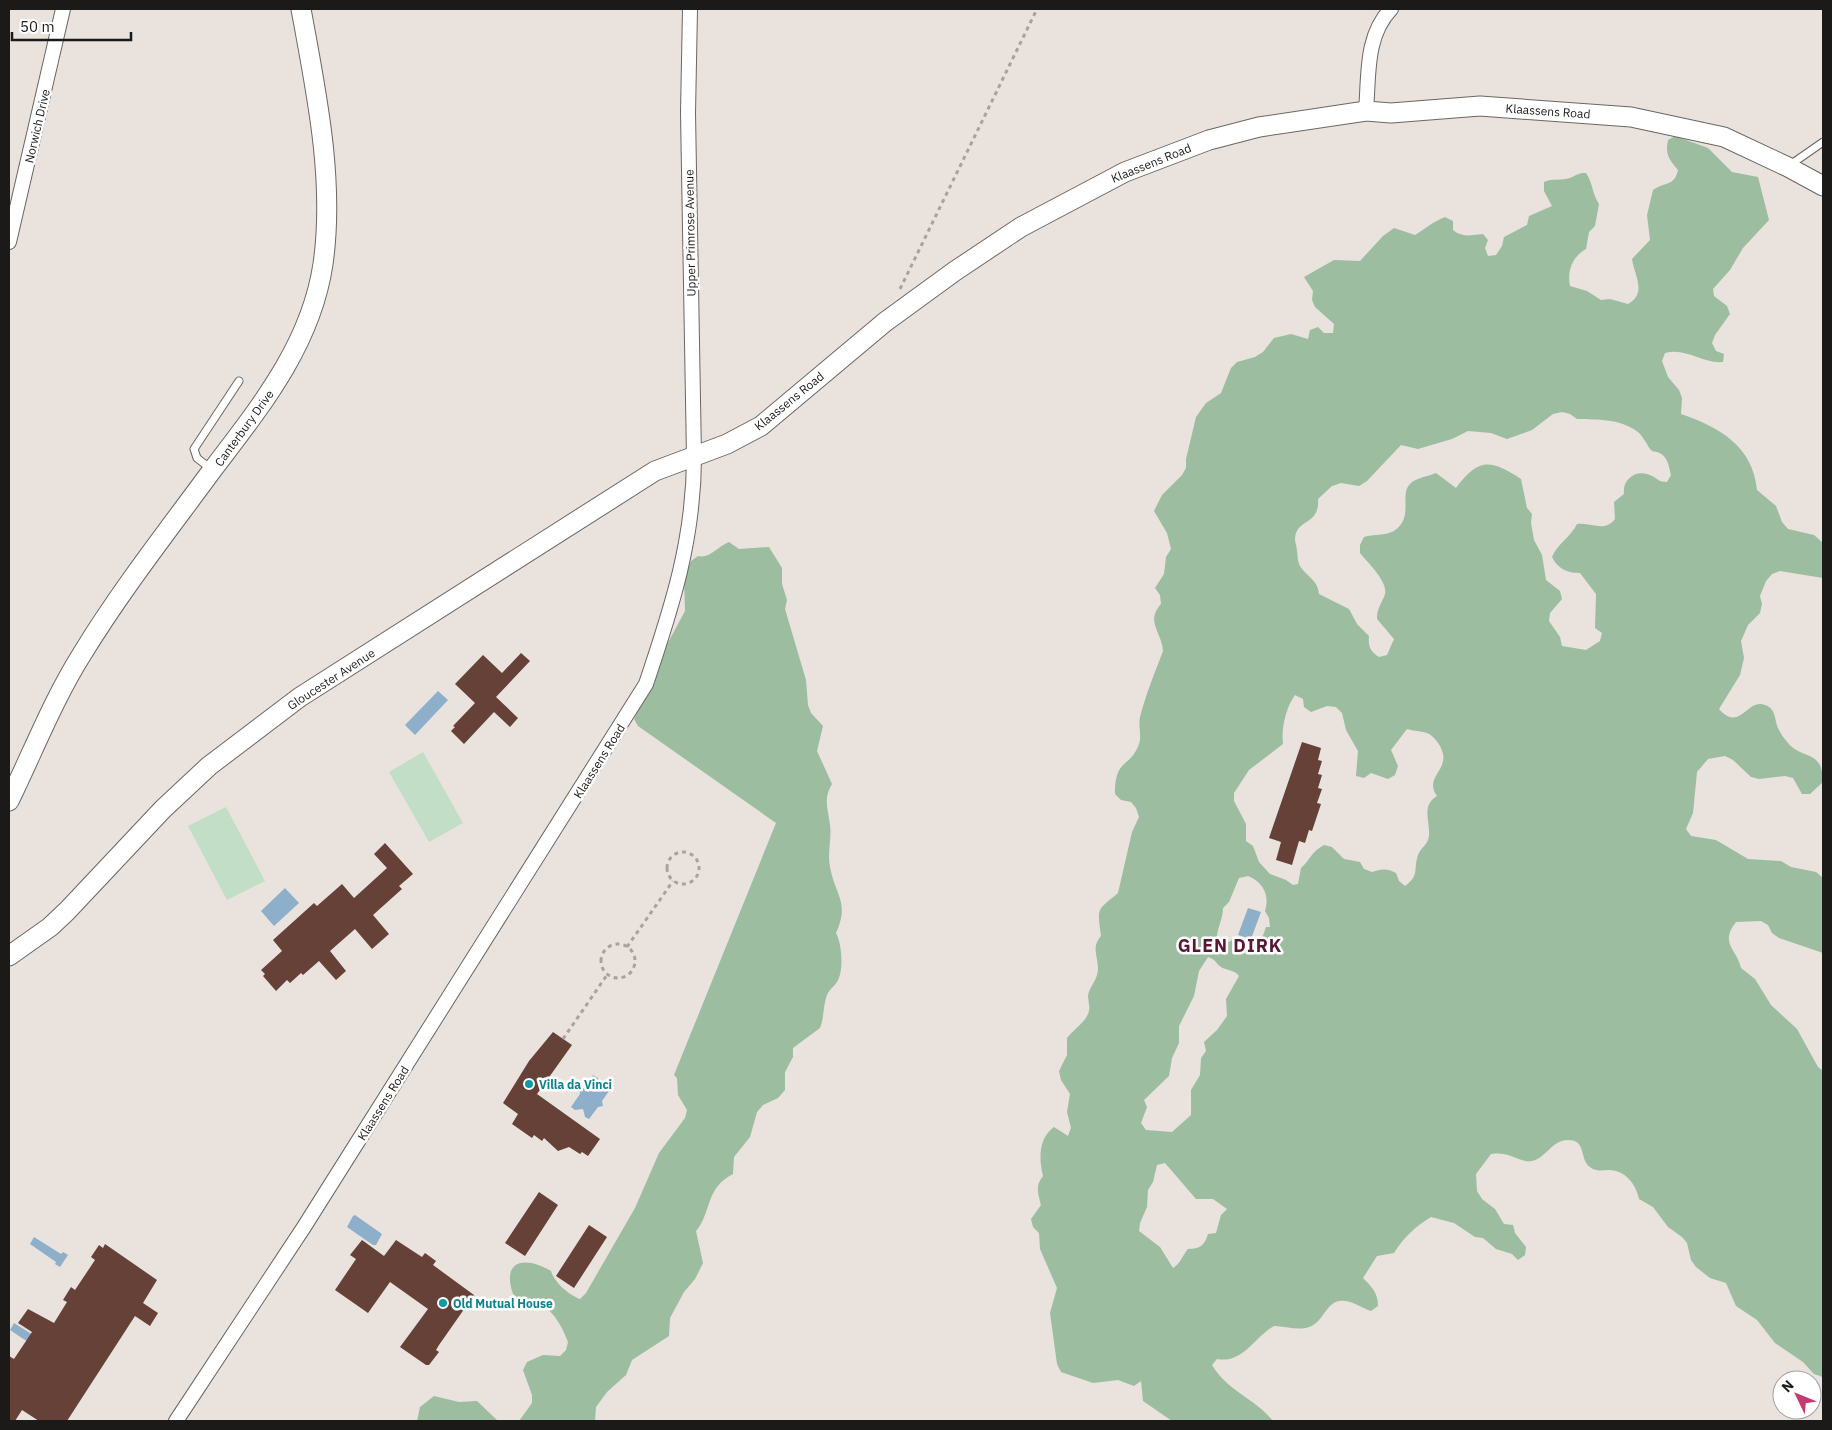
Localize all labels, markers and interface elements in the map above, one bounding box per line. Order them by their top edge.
scale bar [12,10,131,42]
text: 50 m [20,17,55,36]
street label: Norwich Drive [21,87,53,164]
street label: Klaassens Road [1505,101,1591,121]
street label: Klaassens Road [1109,140,1193,186]
street label: Upper Primrose Avenue [681,169,699,297]
street label: Klaassens Road [751,368,827,434]
street label: Canterbury Drive [211,387,277,469]
street label: Gloucester Avenue [284,645,378,713]
street label: Klaassens Road [570,721,628,801]
district label: GLEN DIRK [1178,934,1282,957]
street label: Klaassens Road [354,1063,412,1143]
place label: Villa da Vinci [539,1077,612,1092]
marker: Villa da Vinci [523,1078,535,1090]
place label: Old Mutual House [453,1296,553,1311]
marker: Old Mutual House [437,1297,449,1309]
north arrow [1772,1370,1822,1420]
text: N [1777,1376,1798,1396]

